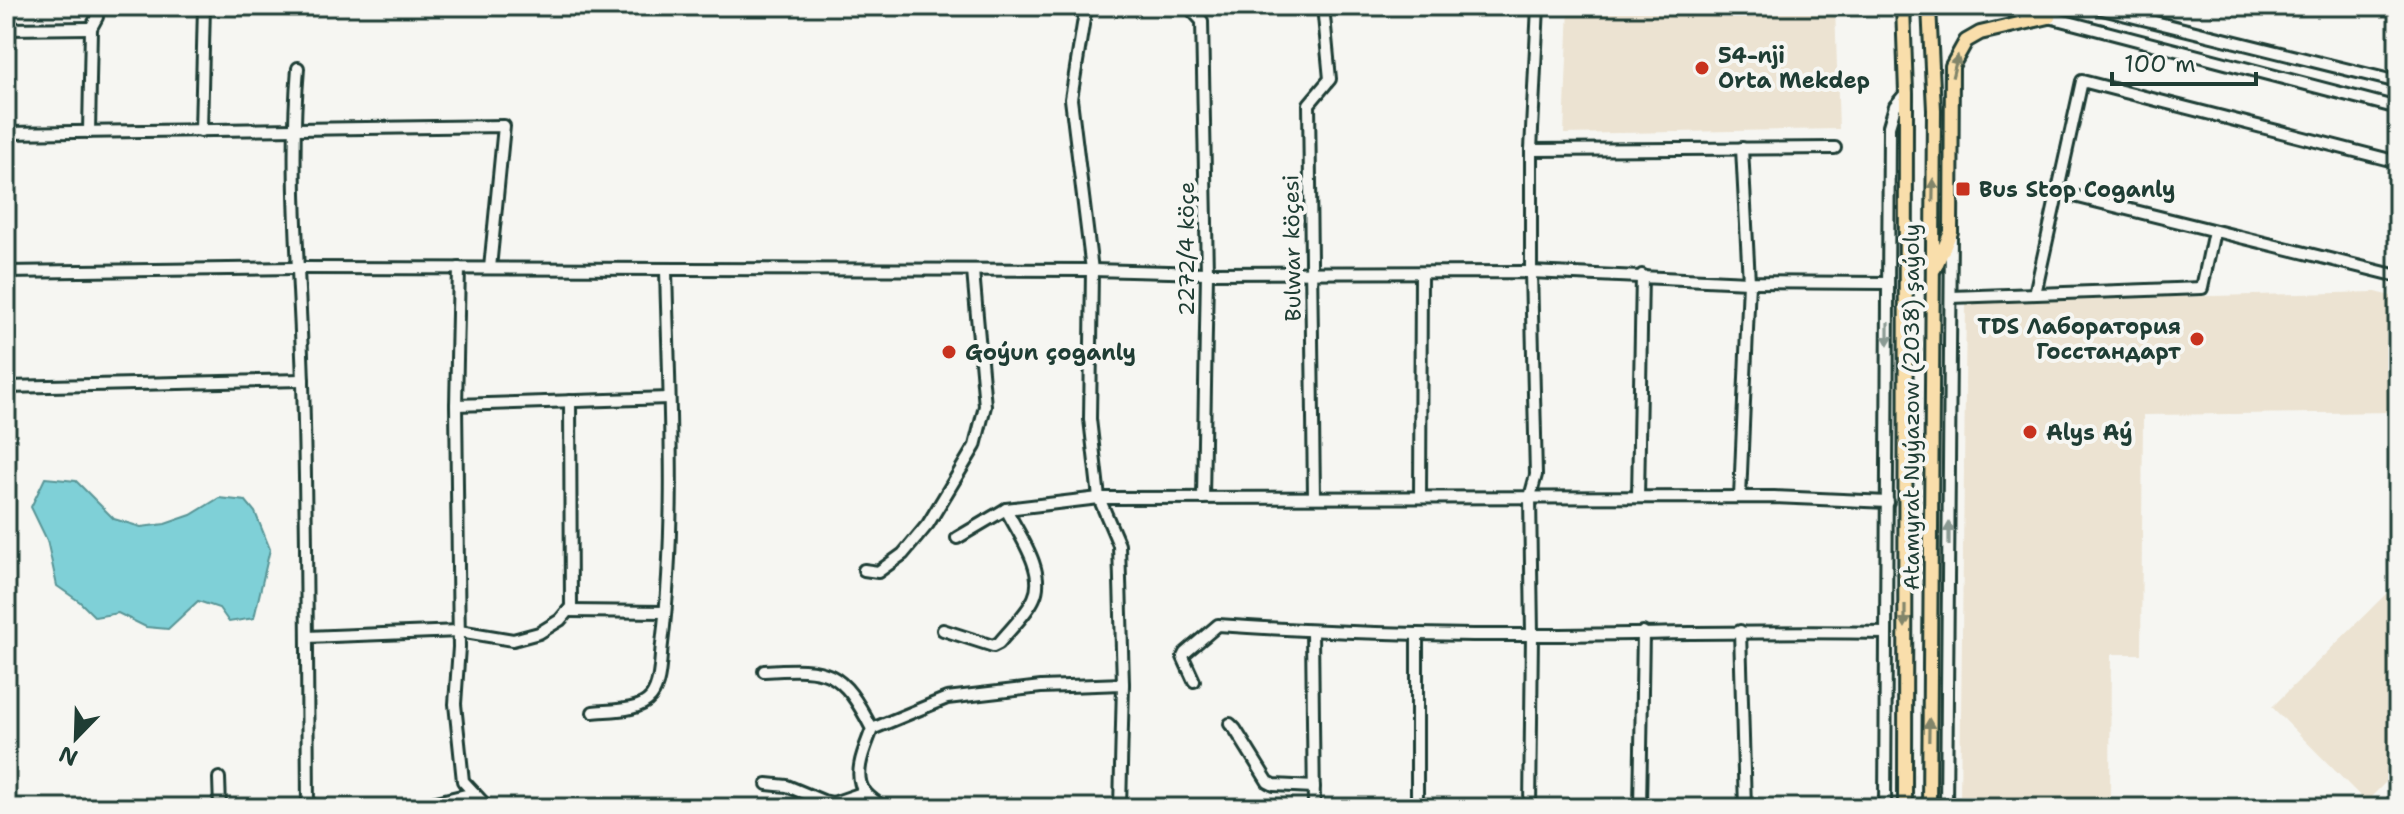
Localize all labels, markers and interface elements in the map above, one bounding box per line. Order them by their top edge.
scale bar [2112,36,2256,86]
place label: 54-nji Orta Mekdep [1718,41,1870,95]
text: 100 m [2124,48,2196,80]
one-way arrow [1949,53,1962,78]
marker: 54-nji Orta Mekdep [1693,59,1711,77]
street label: Bulwar köçesi [1276,174,1308,322]
place label: Bus Stop Coganly [1979,175,2175,204]
one-way arrow [1927,177,1939,202]
marker: Bus Stop Coganly [1954,180,1972,198]
street label: 2272/4 köçe [1172,182,1201,316]
street label: Atamyrat Nyýazow (2038) şaýoly [1897,223,1926,591]
place label: TDS Лаборатория Госстандарт [1977,312,2182,366]
one-way arrow [1882,322,1894,347]
marker: TDS Лаборатория Госстандарт [2188,330,2206,348]
place label: Goýun çoganly [965,338,1136,367]
marker: Goýun çoganly [940,343,958,361]
place label: Alys Aý [2046,418,2133,447]
marker: Alys Aý [2021,423,2039,441]
one-way arrow [1943,521,1955,546]
one-way arrow [1899,604,1911,629]
north arrow [36,698,116,778]
one-way arrow [1923,717,1935,742]
text: N [55,739,82,773]

